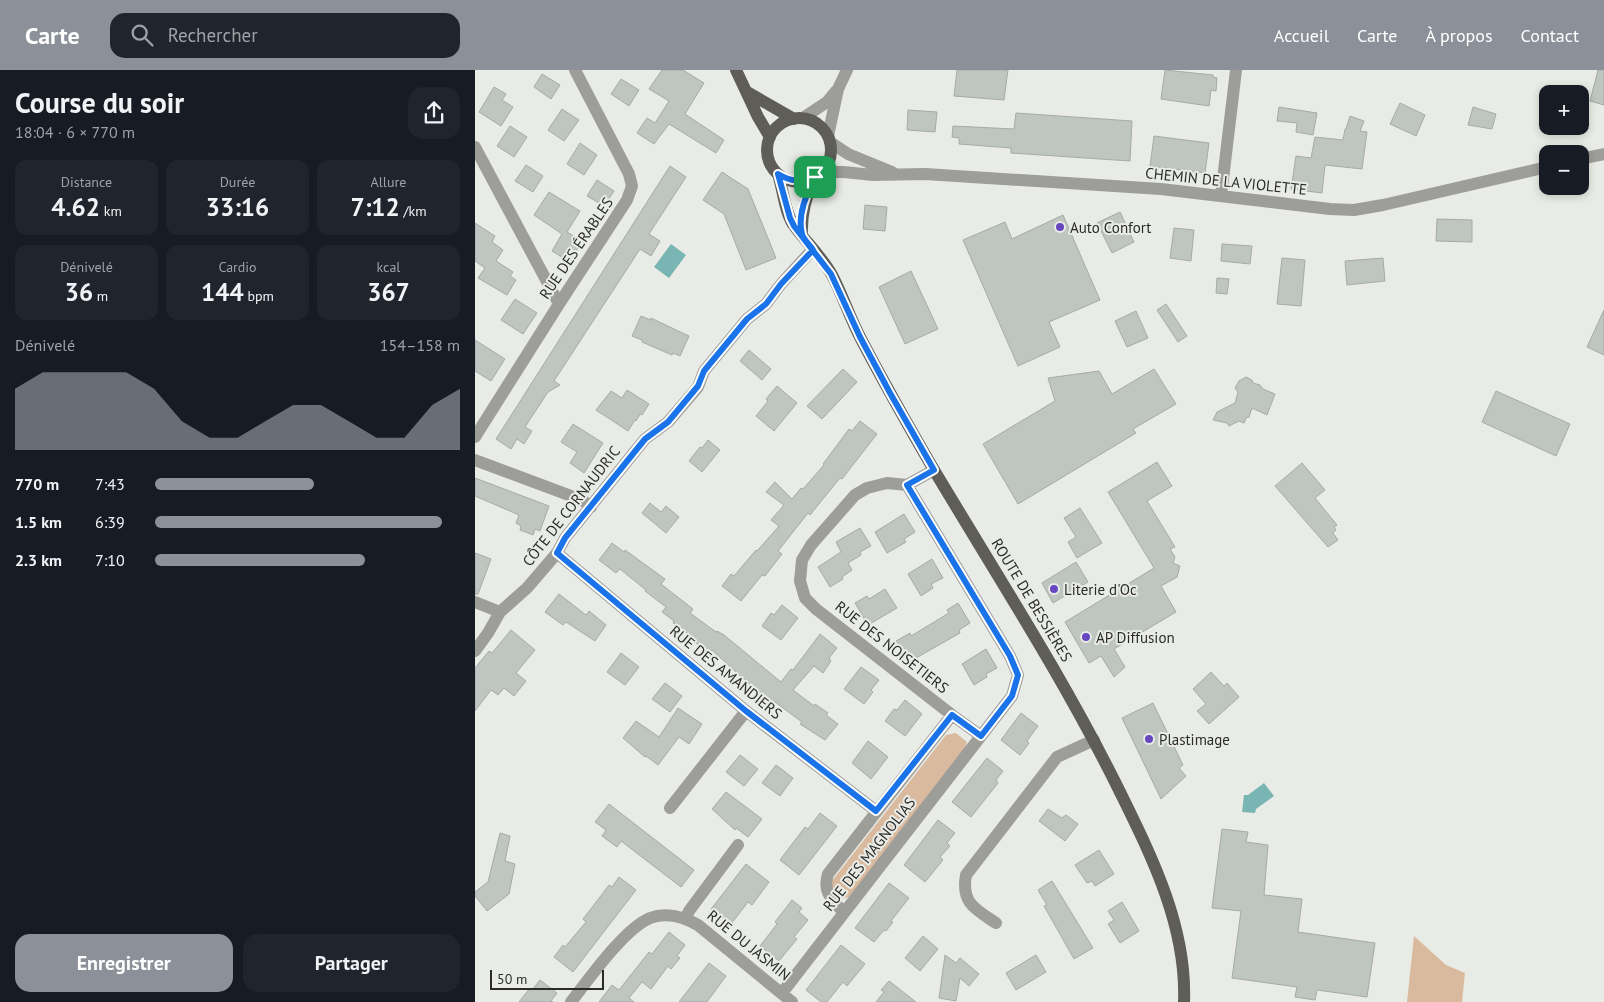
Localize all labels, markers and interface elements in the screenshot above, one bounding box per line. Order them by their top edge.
search box [110,13,460,58]
text: Carte [25,20,80,51]
icon: search [128,21,156,49]
text: Rechercher [168,23,258,47]
text: Accueil [1274,24,1329,47]
text: Carte [1357,24,1398,47]
text: À propos [1426,24,1493,47]
text: Contact [1521,24,1579,47]
text: Course du soir [15,84,184,121]
map controls [1539,85,1589,195]
button: + [1539,85,1589,135]
button: share [408,87,460,139]
text: 18:04 · 6 × 770 m [15,122,135,142]
button: − [1539,145,1589,195]
pin [794,156,836,198]
icon: arrive [801,163,829,191]
street label: CHEMIN DE LA VIOLETTE [1144,163,1308,199]
text: Distance [61,173,112,191]
text: Durée [220,173,255,191]
text: Allure [371,173,406,191]
text: 4.62 [51,191,100,223]
text: 33:16 [206,191,269,223]
text: 7:12 [350,191,400,223]
street label: RUE DES ÉRABLES [535,194,617,302]
text: km [100,202,122,220]
text: /km [400,202,427,220]
place label: Auto Confort [1070,218,1151,237]
marker: Auto Confort [1054,221,1066,233]
text: Dénivelé [60,258,113,276]
text: Cardio [218,258,257,276]
text: kcal [377,258,400,276]
text: 36 [65,276,93,308]
text: 144 [201,276,244,308]
text: 367 [367,276,410,308]
text: m [93,287,108,305]
text: bpm [244,287,274,305]
text: Dénivelé [15,335,75,355]
text: 154–158 m [380,335,460,355]
street label: CÔTE DE CORNAUDRIC [518,442,624,570]
text: 770 m [15,474,59,494]
text: 7:43 [95,474,125,494]
text: 1.5 km [15,512,62,532]
text: 6:39 [95,512,125,532]
street label: ROUTE DE BESSIÈRES [988,535,1076,665]
text: 2.3 km [15,550,62,570]
text: 7:10 [95,550,125,570]
place label: Literie d'Oc [1064,580,1137,599]
marker: Literie d'Oc [1048,583,1060,595]
street label: RUE DES NOISETIERS [831,597,953,697]
street label: RUE DES AMANDIERS [666,621,786,723]
place label: AP Diffusion [1096,628,1175,647]
marker: AP Diffusion [1080,631,1092,643]
place label: Plastimage [1159,730,1230,749]
marker: Plastimage [1143,733,1155,745]
street label: RUE DES MAGNOLIAS [819,793,919,915]
street label: RUE DU JASMIN [703,906,795,984]
button: Enregistrer [15,934,233,992]
button: Partager [243,934,460,992]
scale bar [490,967,604,990]
text: 50 m [497,970,527,988]

